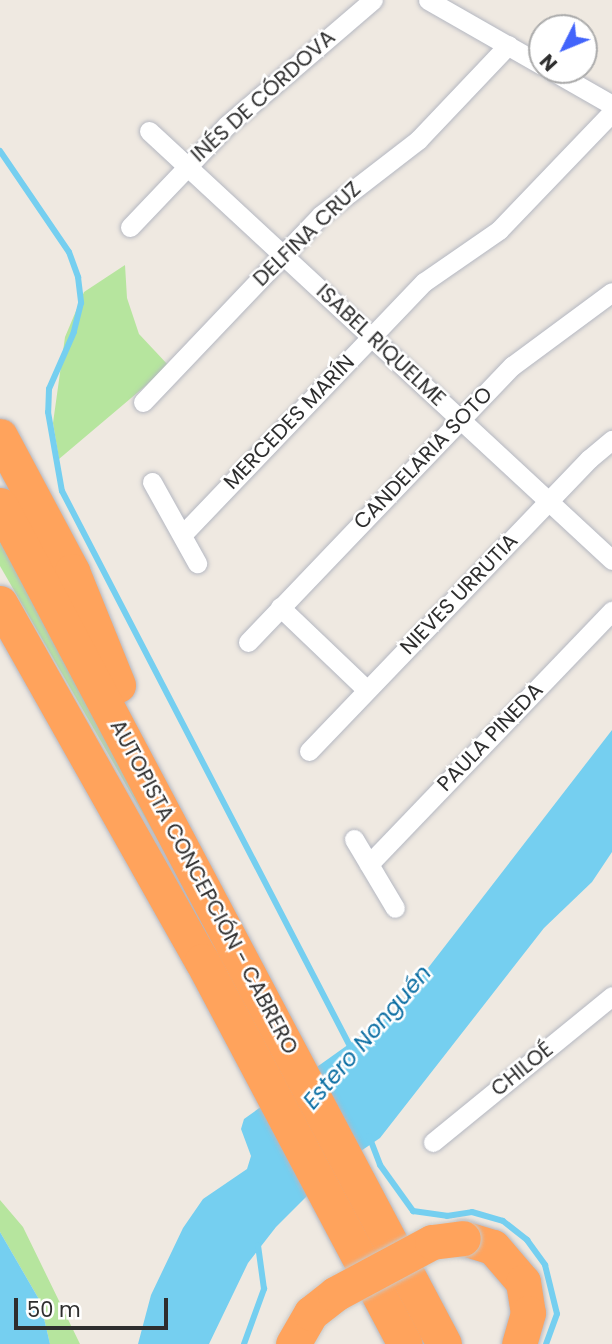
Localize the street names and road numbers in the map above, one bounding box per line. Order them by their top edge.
street label: INÉS DE CÓRDOVA [186,25,340,167]
street label: DELFINA CRUZ [248,176,366,292]
street label: ISABEL RIQUELME [311,279,451,411]
street label: MERCEDES MARÍN [218,350,360,494]
street label: CANDELARIA SOTO [349,381,497,535]
street label: NIEVES URRUTIA [395,528,523,660]
street label: PAULA PINEDA [432,677,548,797]
street label: AUTOPISTA CONCEPCIÓN - CABRERO [105,715,303,1059]
street label: CHILOÉ [486,1036,558,1102]

